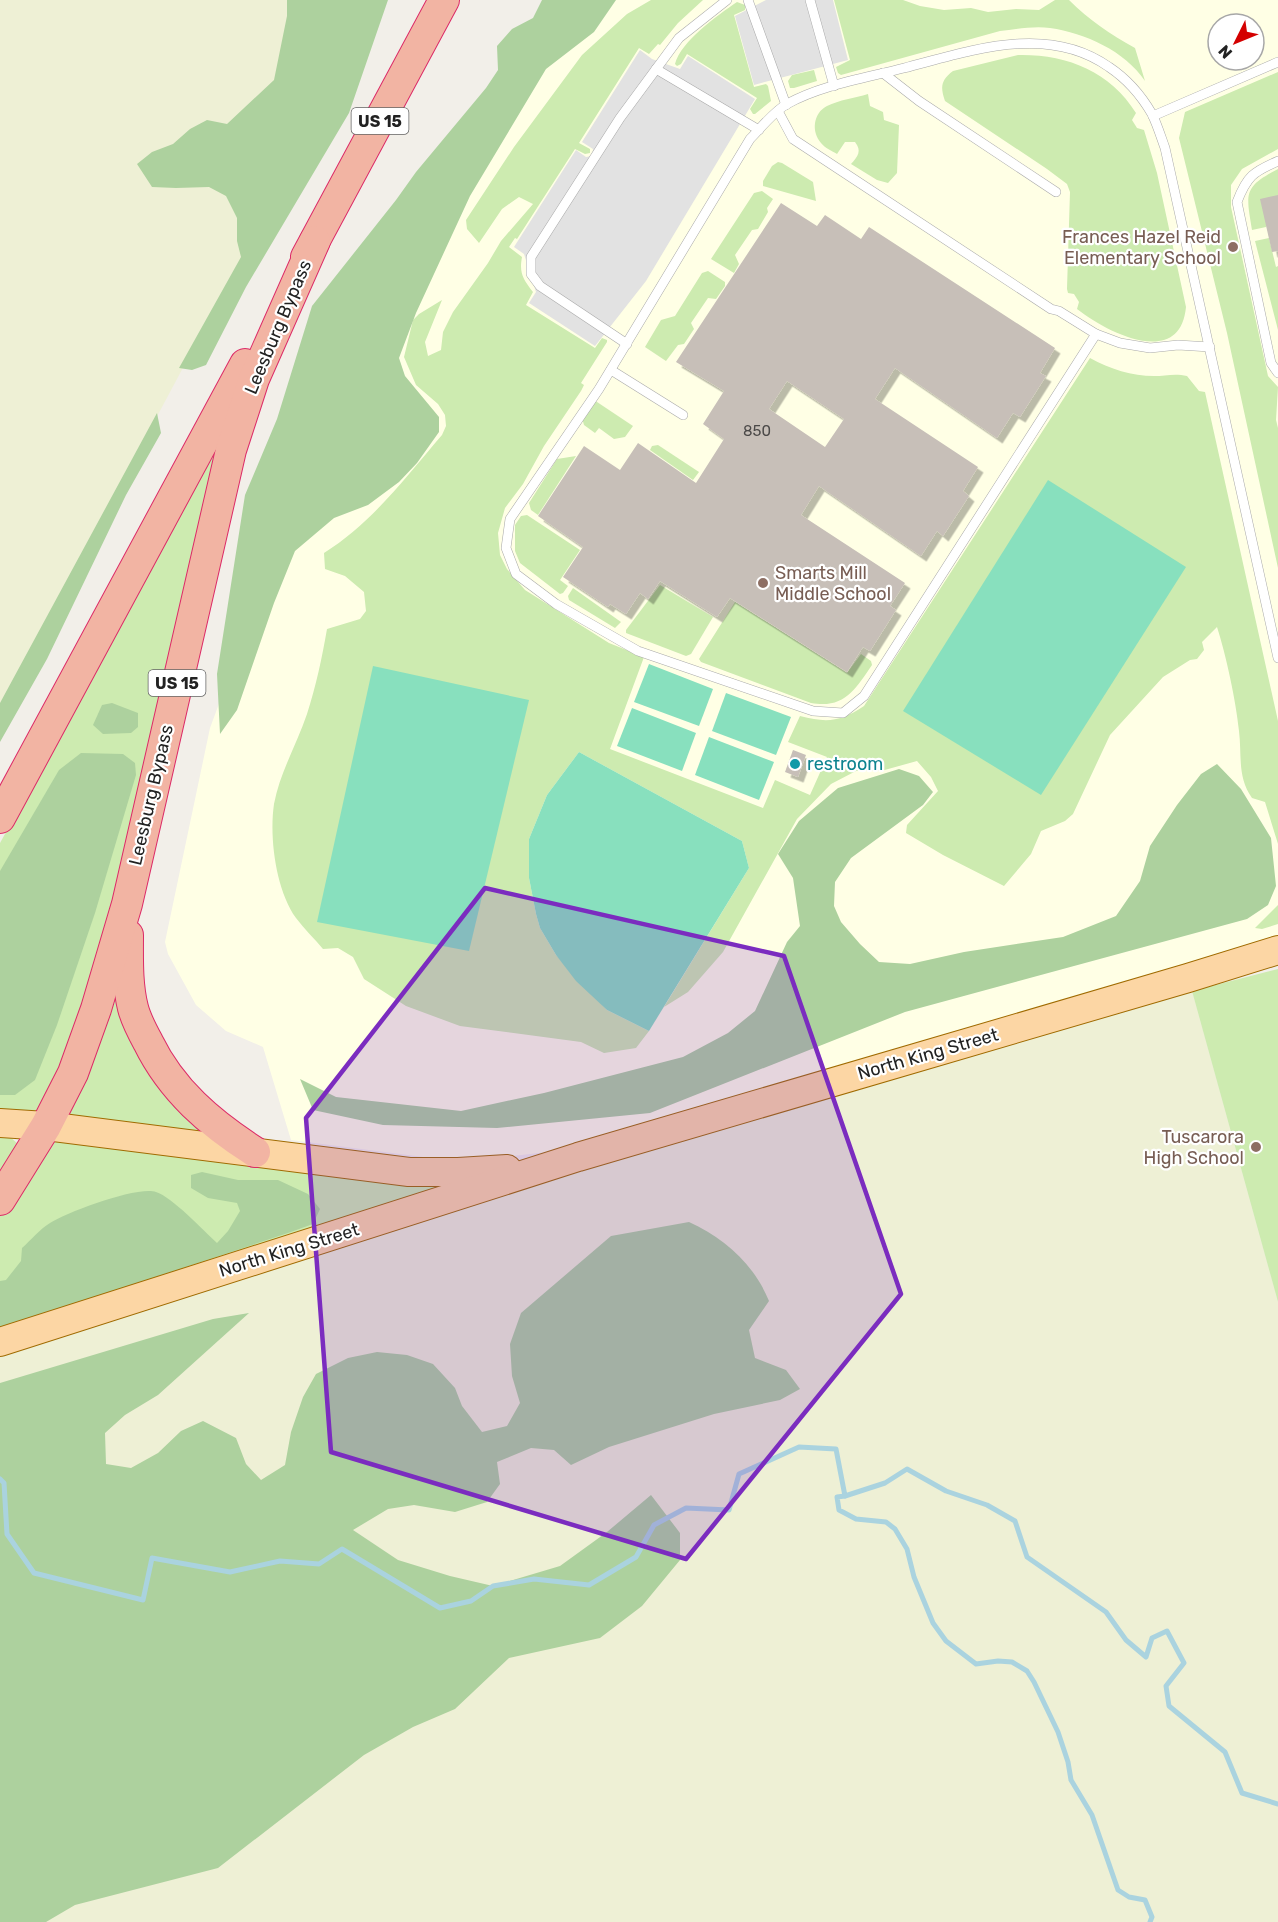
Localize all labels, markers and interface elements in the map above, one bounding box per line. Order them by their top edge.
north arrow [1206,12,1266,72]
text: N [1215,41,1236,63]
road number: US 15 [352,108,409,134]
place label: Frances Hazel Reid Elementary School [1062,226,1221,269]
marker: Frances Hazel Reid Elementary School [1226,240,1240,254]
street label: Leesburg Bypass [240,257,316,397]
house number: 850 [743,422,771,440]
place label: Smarts Mill Middle School [775,562,891,605]
marker: Smarts Mill Middle School [756,576,770,590]
road number: US 15 [148,670,206,696]
street label: Leesburg Bypass [124,723,178,867]
place label: restroom [807,753,883,775]
marker: restroom [788,757,802,771]
street label: North King Street [855,1023,1001,1085]
place label: Tuscarora High School [1144,1126,1244,1169]
marker: Tuscarora High School [1249,1140,1263,1154]
street label: North King Street [216,1218,362,1282]

